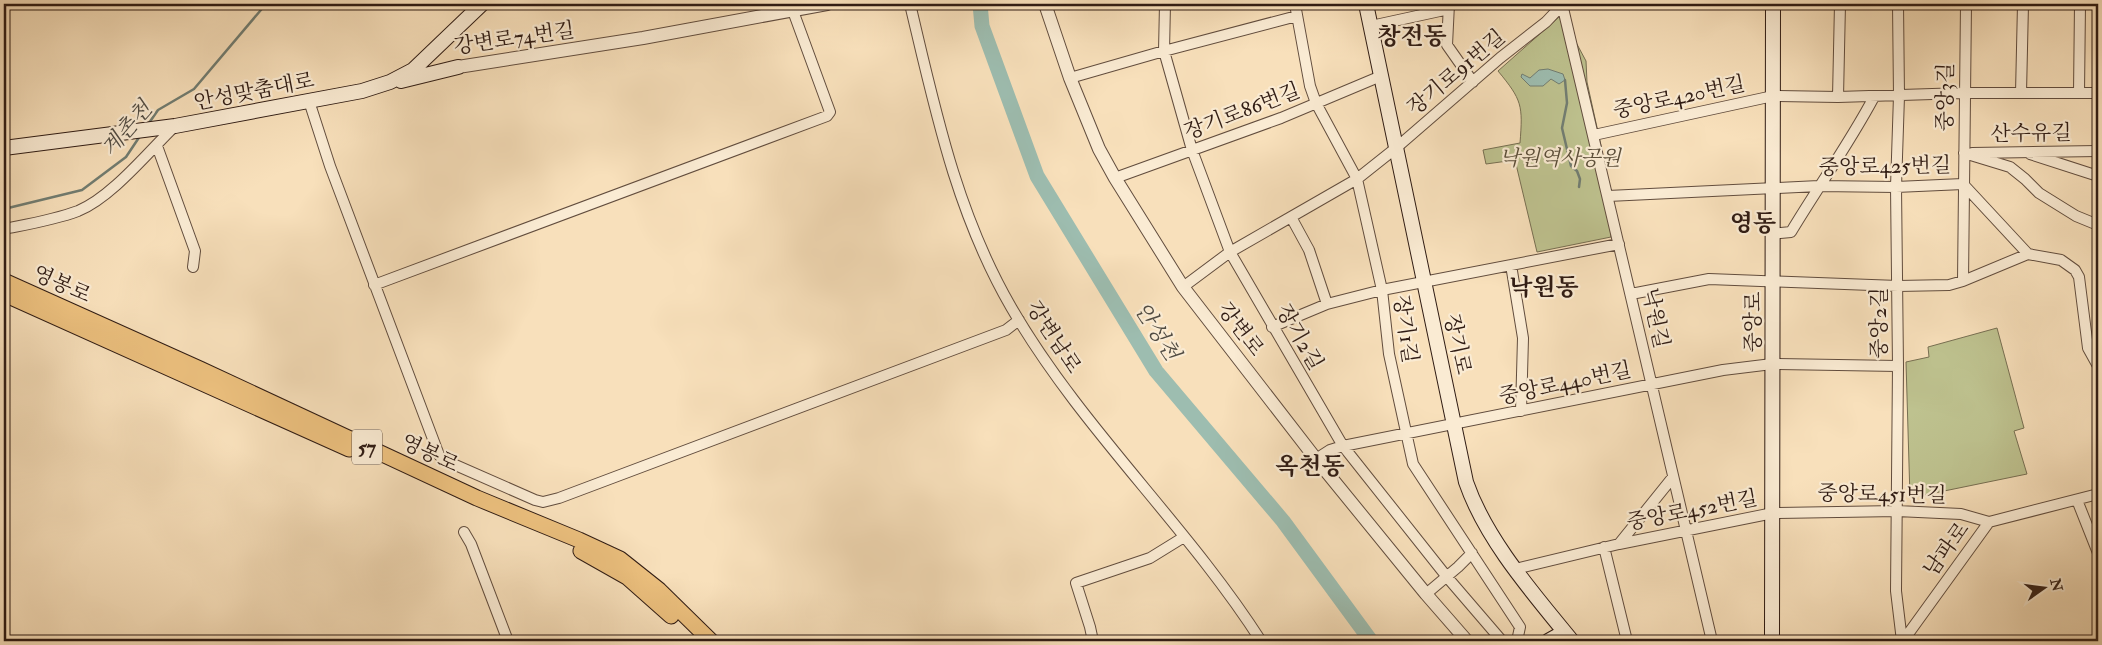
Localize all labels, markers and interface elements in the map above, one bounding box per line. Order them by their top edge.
street label: 강변로74번길 [452,17,576,60]
district label: 창전동 [1377,21,1447,52]
street label: 장기로91번길 [1402,24,1511,121]
street label: 중앙3길 [1931,62,1960,132]
street label: 안성맞춤대로 [192,67,316,116]
street label: 중앙로420번길 [1611,70,1748,125]
street label: 장기로86번길 [1180,77,1304,146]
water label: 계촌천 [95,94,159,162]
street label: 산수유길 [1990,119,2072,148]
park label: 낙원역사공원 [1499,145,1623,172]
street label: 중앙로425번길 [1819,152,1952,181]
district label: 영동 [1730,208,1776,239]
street label: 영봉로 [29,260,95,309]
district label: 낙원동 [1509,272,1579,303]
street label: 낙원길 [1636,286,1675,351]
street label: 중앙2길 [1866,287,1893,359]
street label: 중앙로 [1740,292,1767,352]
street label: 장기1길 [1387,293,1424,365]
street label: 강변남로 [1020,296,1087,379]
water label: 안성천 [1128,297,1187,367]
street label: 강변로 [1212,297,1270,362]
street label: 장기2길 [1270,300,1329,375]
street label: 장기로 [1438,312,1477,377]
street label: 중앙로440번길 [1496,356,1634,411]
street label: 영봉로 [397,428,463,479]
road number: 57 [352,430,382,464]
district label: 옥천동 [1275,451,1345,482]
street label: 중앙로451번길 [1817,480,1947,509]
street label: 중앙로452번길 [1624,485,1760,536]
street label: 남파로 [1918,517,1975,582]
north arrow [2020,562,2070,612]
text: N [2046,576,2066,594]

